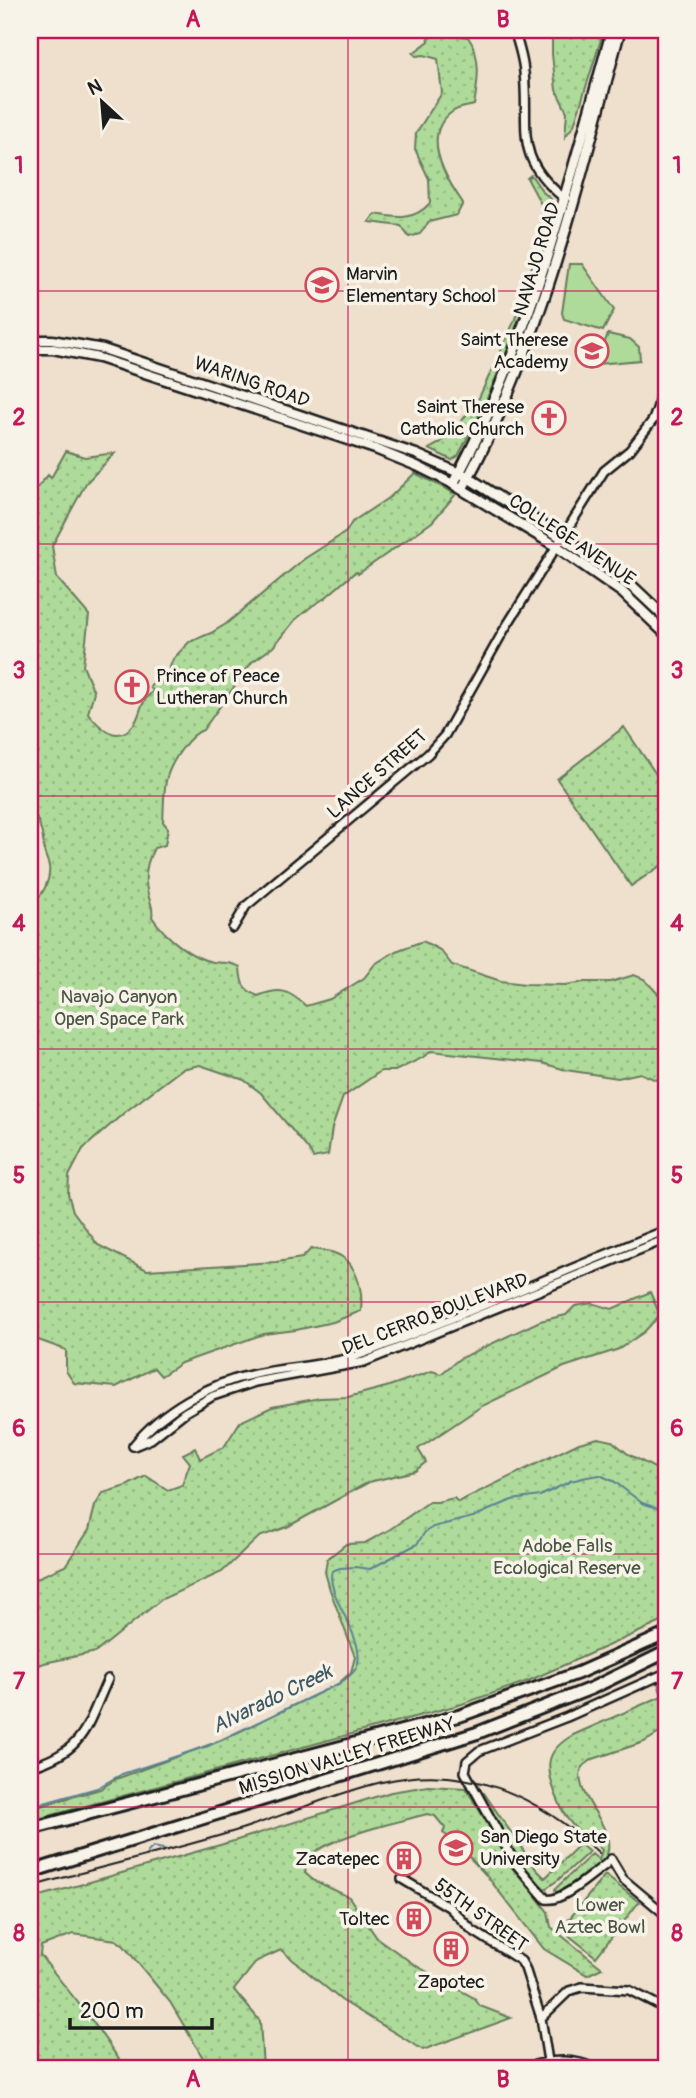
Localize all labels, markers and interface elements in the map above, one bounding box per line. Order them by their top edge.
text: A [186,5,201,34]
text: B [496,5,510,34]
north arrow [66,66,136,136]
text: N [84,74,106,101]
text: 1 [15,151,24,180]
text: 1 [673,151,682,180]
street label: NAVAJO ROAD [508,199,566,319]
place label: Marvin Elementary School [346,262,496,308]
school or university icon: Marvin Elementary School [303,266,341,304]
place label: Saint Therese Academy [460,328,569,374]
school or university icon: Saint Therese Academy [573,332,611,370]
street label: WARING ROAD [191,351,313,413]
place label: Saint Therese Catholic Church [400,395,525,441]
church icon: Saint Therese Catholic Church [530,399,568,437]
text: 2 [13,403,26,432]
text: 2 [671,403,684,432]
street label: COLLEGE AVENUE [504,489,640,591]
text: 3 [13,656,25,685]
text: 3 [671,656,683,685]
place label: Prince of Peace Lutheran Church [156,664,288,710]
church icon: Prince of Peace Lutheran Church [113,668,151,706]
street label: LANCE STREET [322,724,432,824]
text: 4 [12,909,26,938]
text: 4 [670,909,684,938]
park label: Navajo Canyon Open Space Park [54,985,184,1031]
text: 5 [13,1161,25,1190]
text: 5 [671,1161,683,1190]
street label: DEL CERRO BOULEVARD [338,1267,532,1361]
text: 6 [12,1414,26,1443]
text: 6 [670,1414,684,1443]
park label: Adobe Falls Ecological Reserve [493,1534,641,1580]
water label: Alvarado Creek [208,1657,338,1740]
text: 7 [13,1667,26,1696]
text: 7 [671,1667,684,1696]
street label: MISSION VALLEY FREEWAY [236,1712,458,1800]
place label: San Diego State University [480,1825,607,1871]
school or university icon: San Diego State University [437,1829,475,1867]
building icon: Zacatepec [385,1840,423,1878]
place label: Zacatepec [295,1847,380,1871]
street label: 55TH STREET [429,1873,533,1957]
park label: Lower Aztec Bowl [555,1893,645,1939]
building icon: Toltec [395,1900,433,1938]
place label: Toltec [339,1907,390,1931]
text: 8 [13,1919,25,1948]
text: 8 [671,1919,683,1948]
building icon: Zapotec [432,1930,470,1968]
place label: Zapotec [417,1970,485,1994]
scale bar [70,1986,212,2030]
text: 200 m [80,1998,144,2025]
text: A [186,2065,201,2094]
text: B [496,2065,510,2094]

